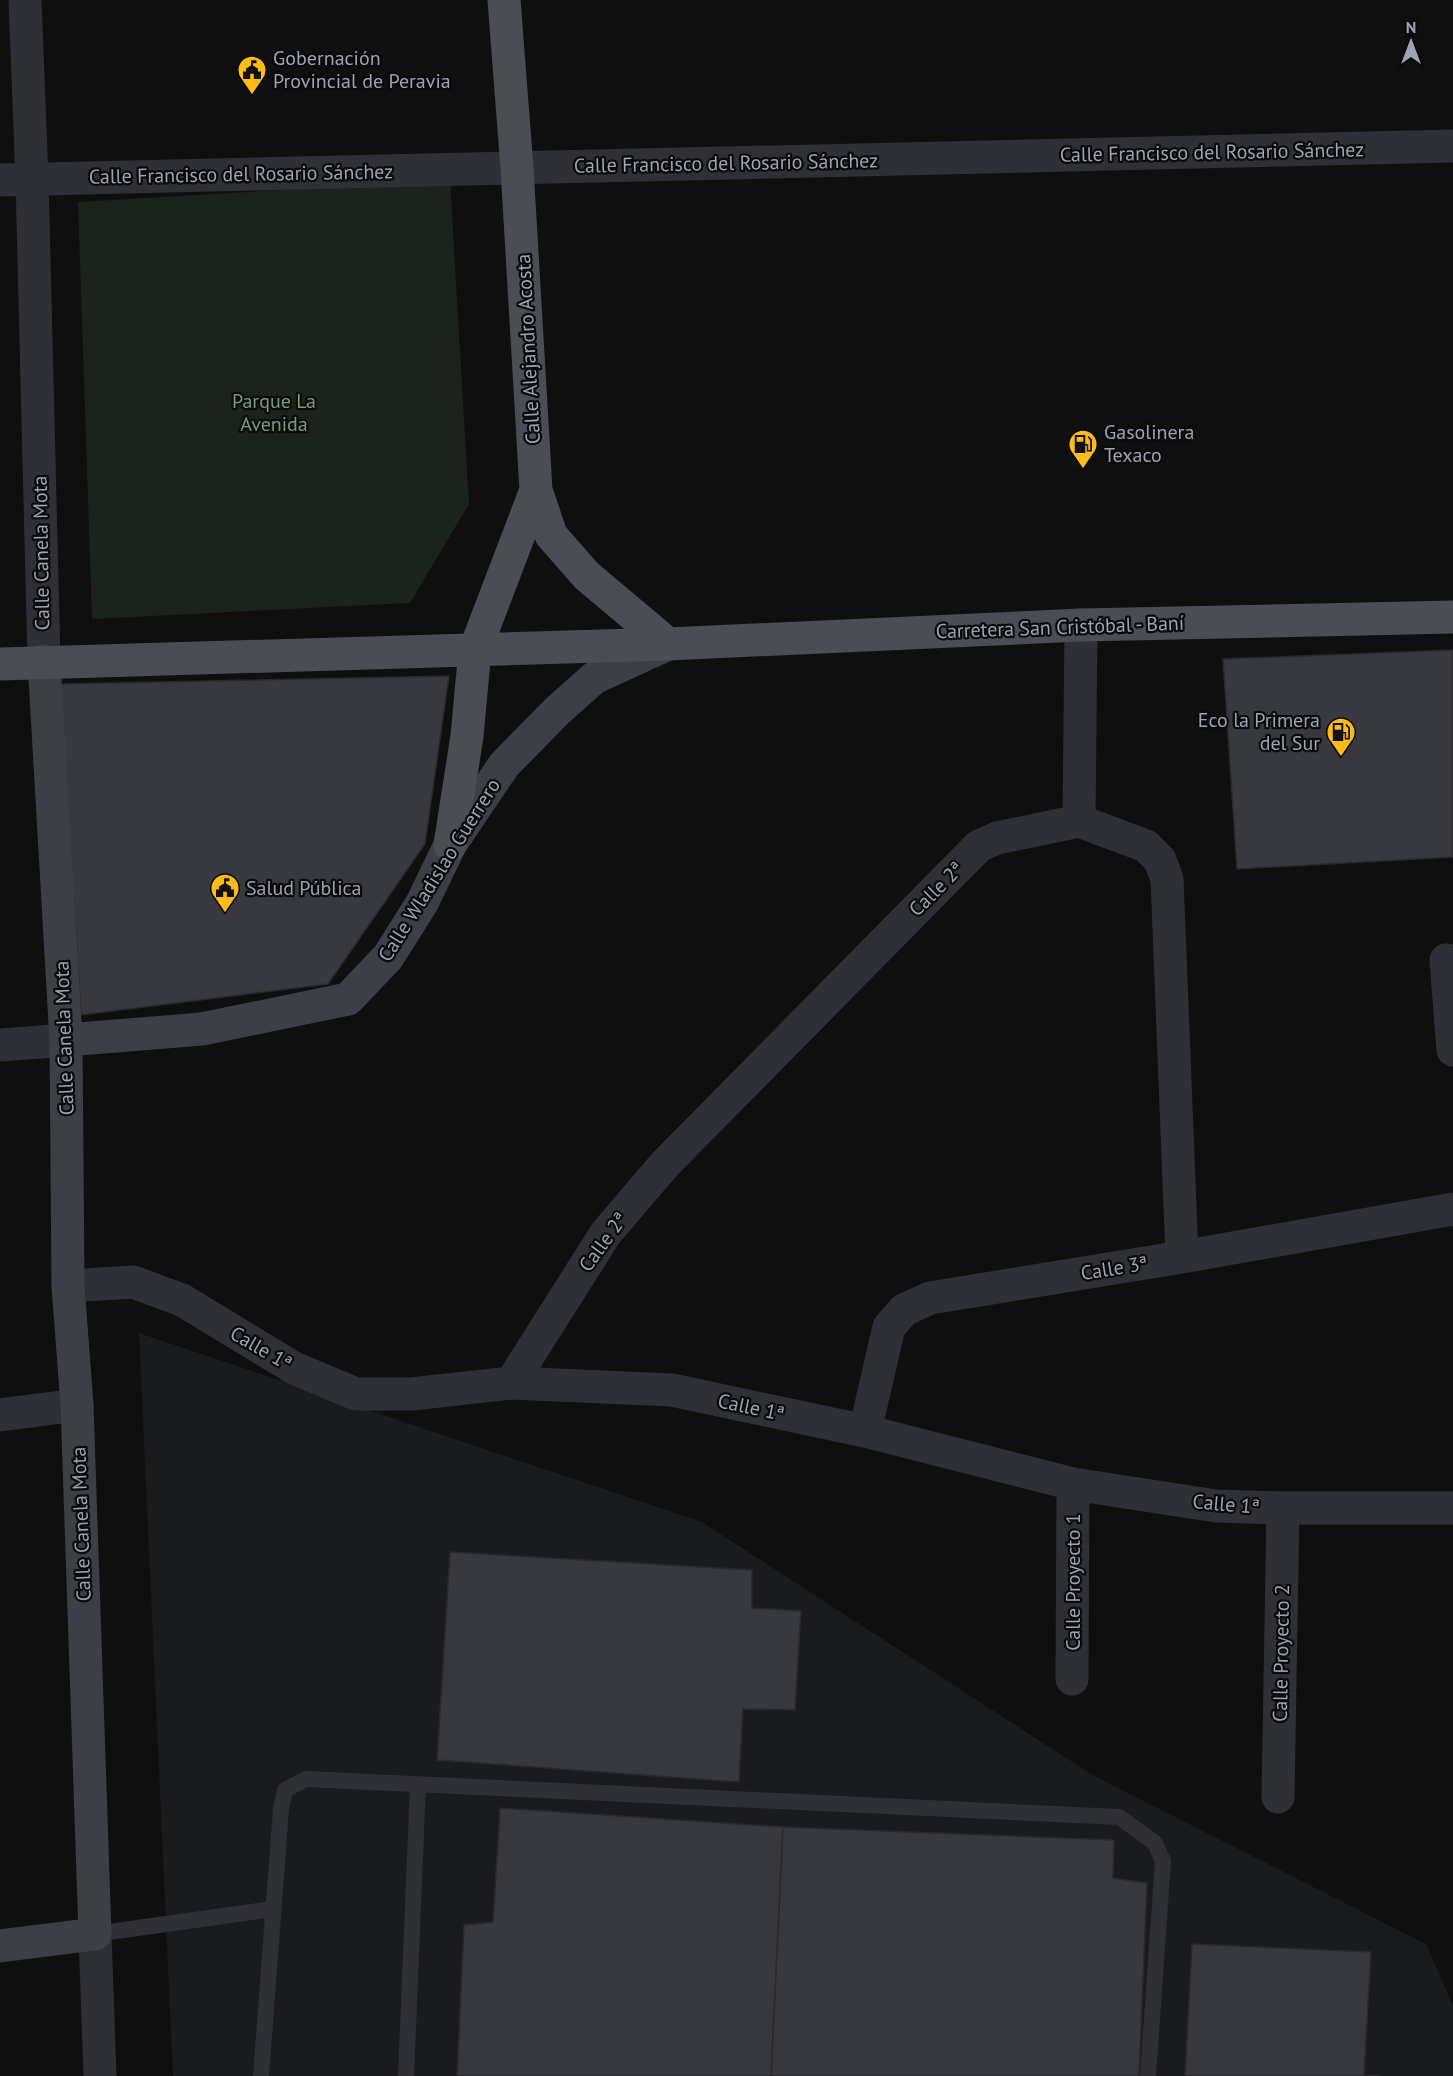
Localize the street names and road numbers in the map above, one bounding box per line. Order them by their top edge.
street label: Calle Francisco del Rosario Sánchez [1060,136,1364,168]
street label: Calle Francisco del Rosario Sánchez [574,147,878,179]
street label: Calle Francisco del Rosario Sánchez [89,158,393,190]
street label: Calle Alejandro Acosta [510,253,546,445]
street label: Calle Canela Mota [27,475,55,631]
street label: Carretera San Cristóbal - Baní [935,610,1185,644]
street label: Calle Wladislao Guerrero [372,774,506,966]
street label: Calle 2ª [903,856,969,922]
street label: Calle Canela Mota [48,960,80,1116]
street label: Calle 2ª [573,1207,633,1277]
street label: Calle 3ª [1079,1250,1149,1286]
street label: Calle 1ª [226,1320,296,1376]
street label: Calle 1ª [716,1387,786,1427]
street label: Calle Canela Mota [65,1446,97,1602]
street label: Calle 1ª [1192,1488,1260,1520]
street label: Calle Proyecto 1 [1060,1513,1086,1651]
street label: Calle Proyecto 2 [1267,1584,1295,1722]

